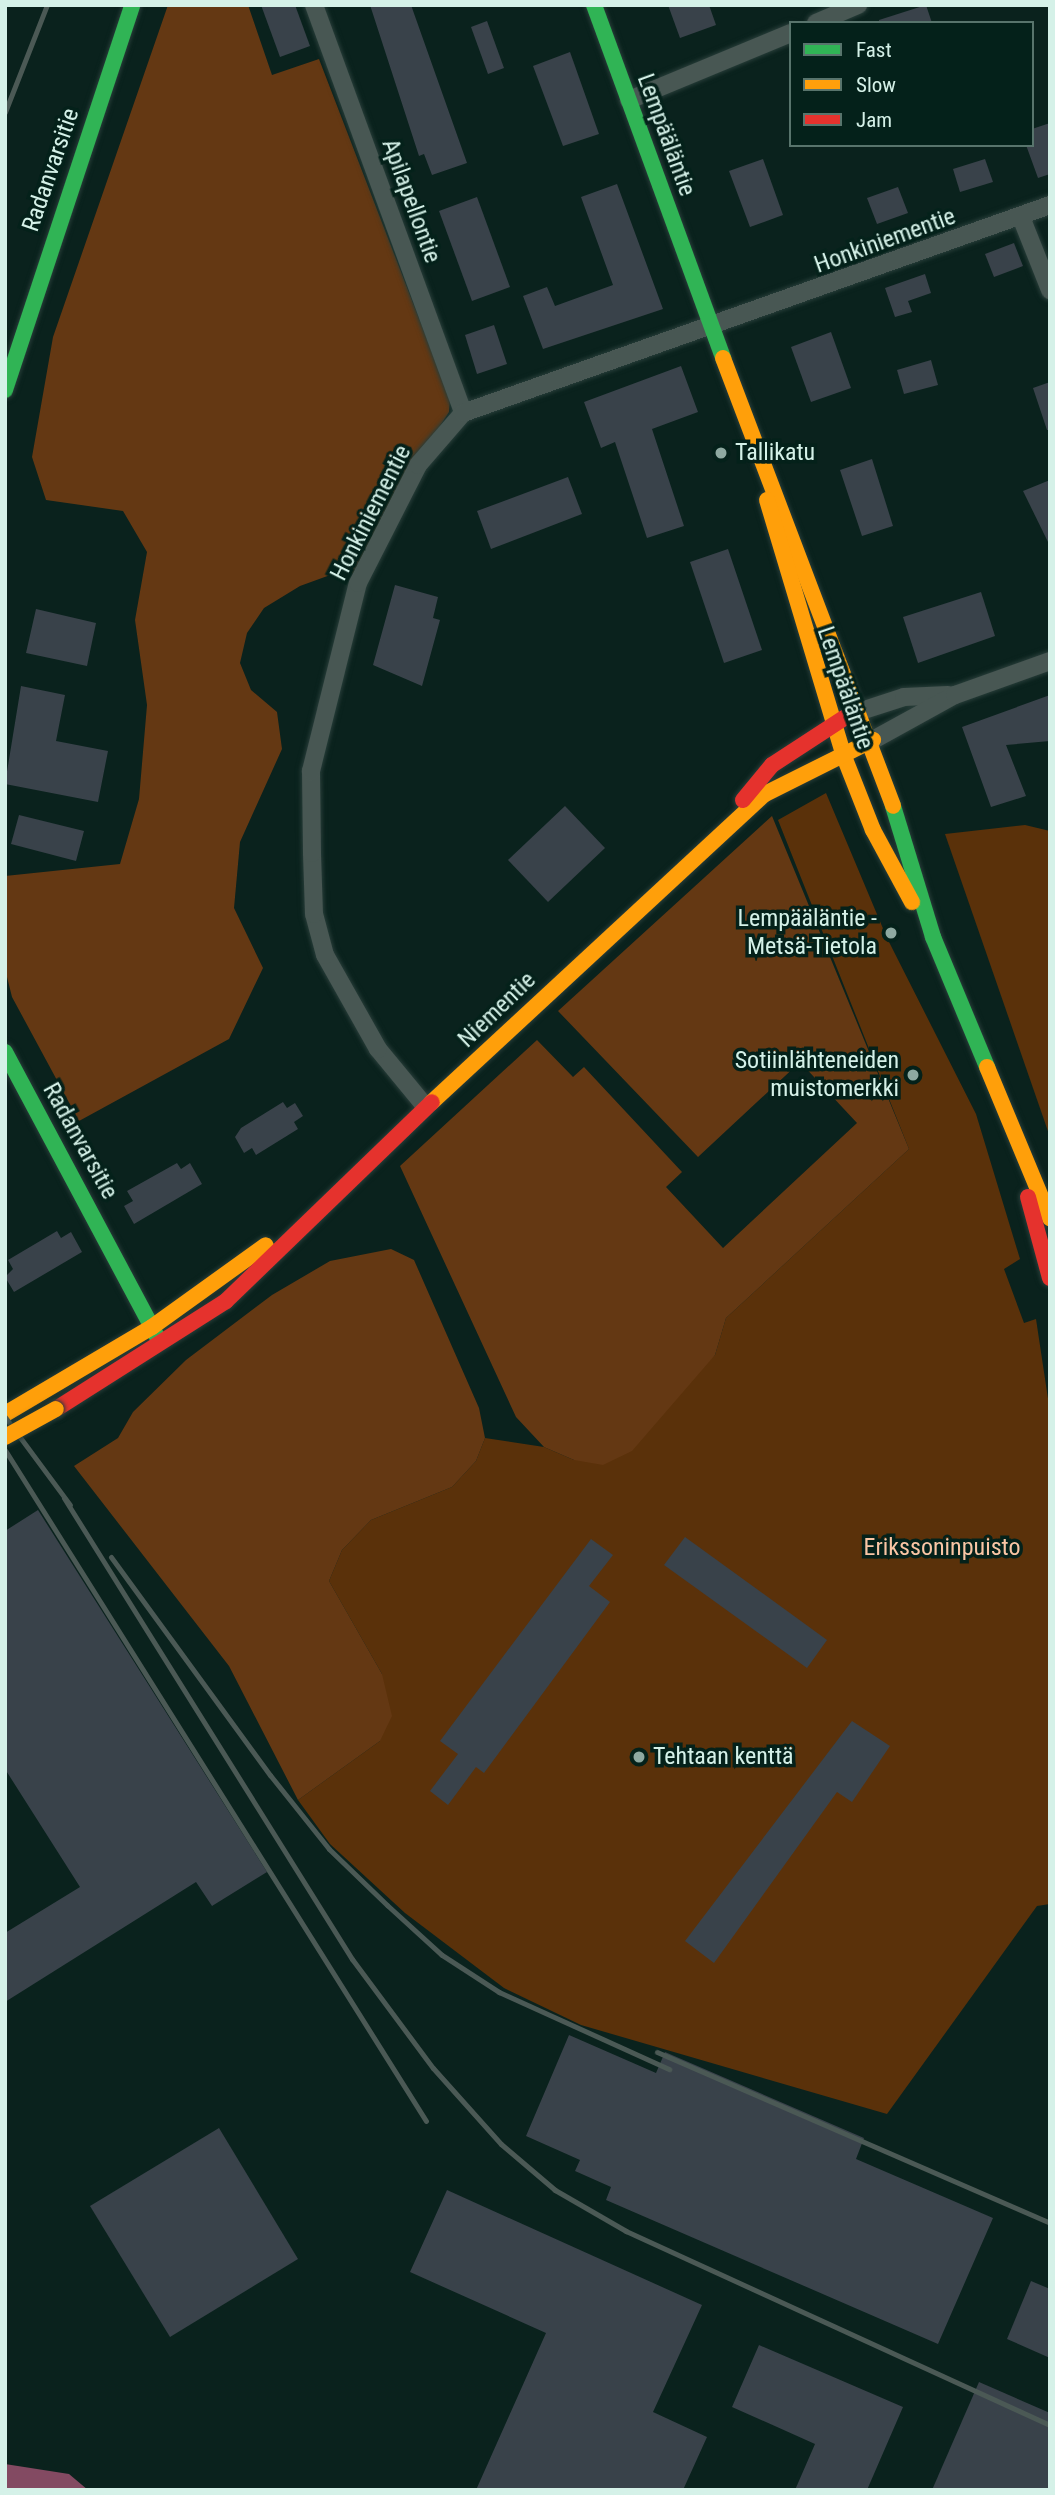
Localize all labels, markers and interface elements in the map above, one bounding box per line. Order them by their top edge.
legend [789,21,1034,147]
text: Fast [856,38,892,62]
street label: Lempääläntie [631,70,701,200]
text: Slow [856,73,896,97]
street label: Radanvarsitie [16,105,86,235]
text: Jam [856,108,892,132]
street label: Apilapellontie [375,135,447,267]
street label: Honkiniementie [811,202,959,280]
place label: Tallikatu [735,439,815,467]
street label: Honkiniementie [325,440,417,586]
marker: Tallikatu [713,445,729,461]
street label: Lempääläntie [811,623,879,753]
place label: Lempääläntie - Metsä-Tietola [737,905,877,961]
marker: Lempääläntie - Metsä-Tietola [883,925,899,941]
street label: Niementie [452,966,542,1054]
place label: Sotiinlähteneiden muistomerkki [735,1047,899,1103]
marker: Sotiinlähteneiden muistomerkki [905,1067,921,1083]
street label: Radanvarsitie [36,1078,124,1204]
park label: Erikssoninpuisto [863,1534,1021,1562]
place label: Tehtaan kenttä [653,1743,794,1771]
marker: Tehtaan kenttä [631,1749,647,1765]

